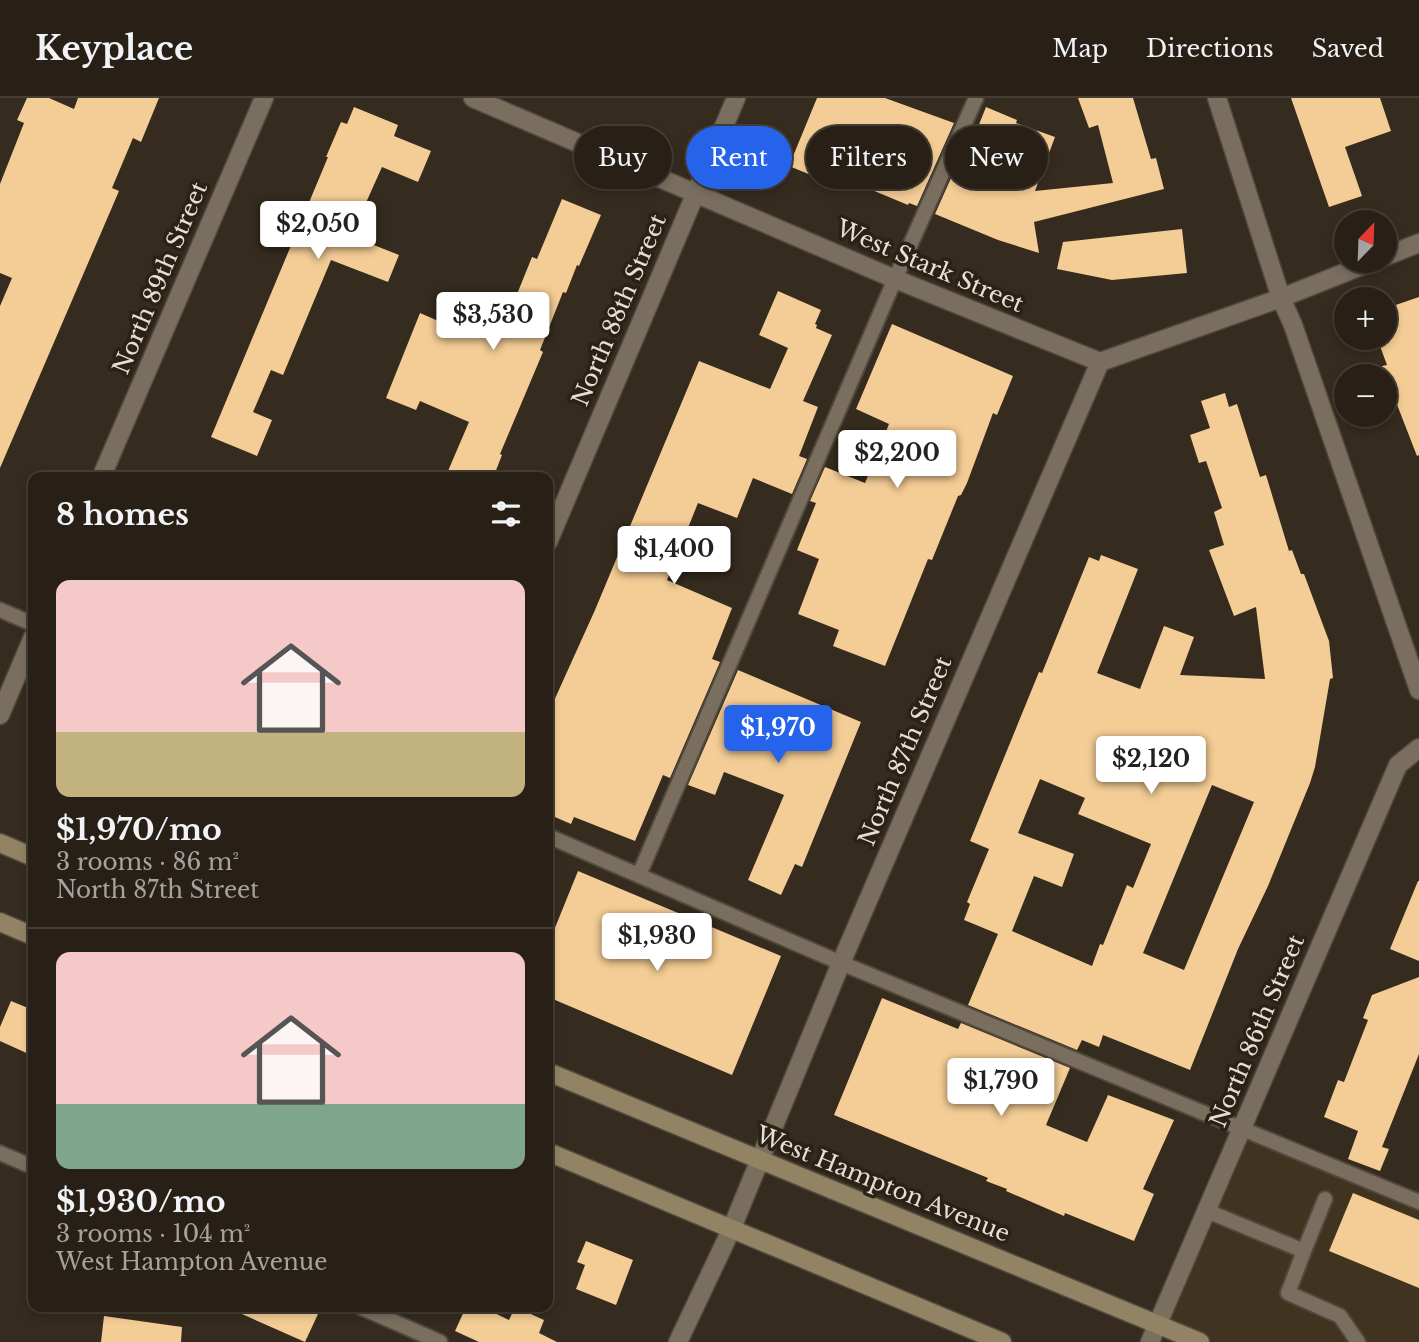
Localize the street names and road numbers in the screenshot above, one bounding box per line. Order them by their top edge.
street label: North 89th Street [107,177,213,378]
street label: North 88th Street [566,210,672,410]
street label: West Stark Street [831,213,1028,318]
street label: North 87th Street [852,652,958,850]
street label: North 86th Street [1204,930,1310,1131]
street label: West Hampton Avenue [751,1120,1014,1248]

